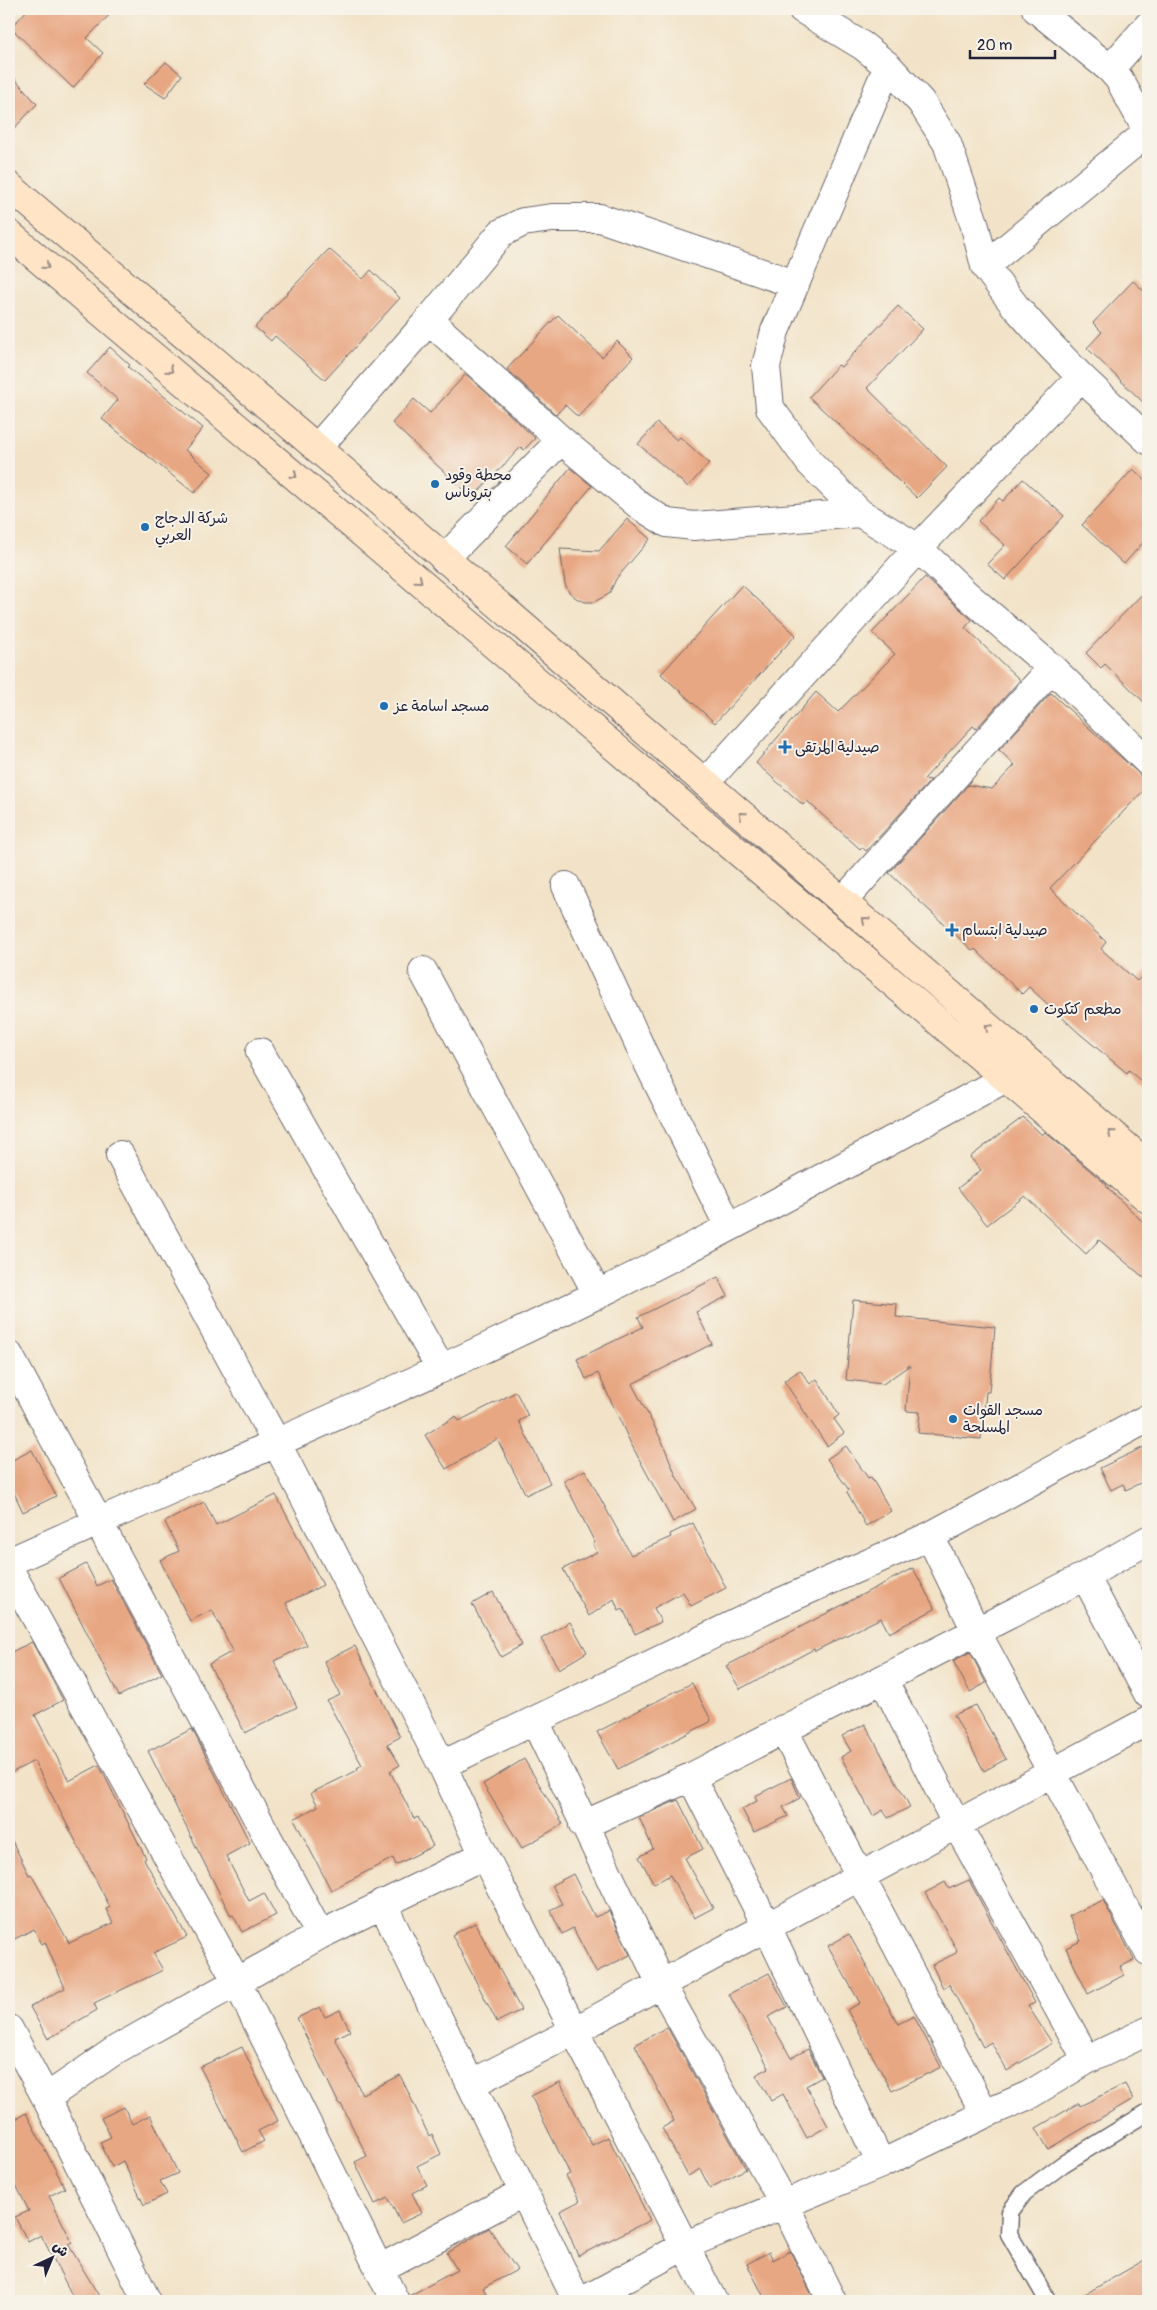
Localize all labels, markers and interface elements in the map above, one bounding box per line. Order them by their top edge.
scale bar [970,28,1054,60]
text: 20 m [977,36,1012,55]
one-way arrow [40,260,49,268]
one-way arrow [165,365,174,374]
place label: محطة وقود بتروناس [445,466,512,502]
one-way arrow [289,470,298,479]
marker: محطة وقود بتروناس [429,478,441,490]
place label: شركة الدجاج العربي [155,509,228,548]
marker: شركة الدجاج العربي [139,521,151,533]
one-way arrow [413,575,422,584]
place label: مسجد اسامة عز [392,697,489,716]
marker: مسجد اسامة عز [378,700,390,712]
place label: صيدلية المرتقى [795,738,880,757]
marker: صيدلية المرتقى [779,741,791,753]
one-way arrow [739,812,748,820]
one-way arrow [862,917,871,926]
place label: صيدلية ابتسام [962,921,1047,941]
marker: صيدلية ابتسام [946,924,958,936]
place label: مطعم كتكوت [1044,1000,1122,1021]
marker: مطعم كتكوت [1028,1003,1040,1015]
one-way arrow [984,1024,993,1033]
one-way arrow [1108,1131,1117,1139]
place label: مسجد القوات المسلحة [963,1401,1043,1437]
marker: مسجد القوات المسلحة [947,1413,959,1425]
north arrow [28,2232,78,2282]
text: ش [49,2238,72,2260]

